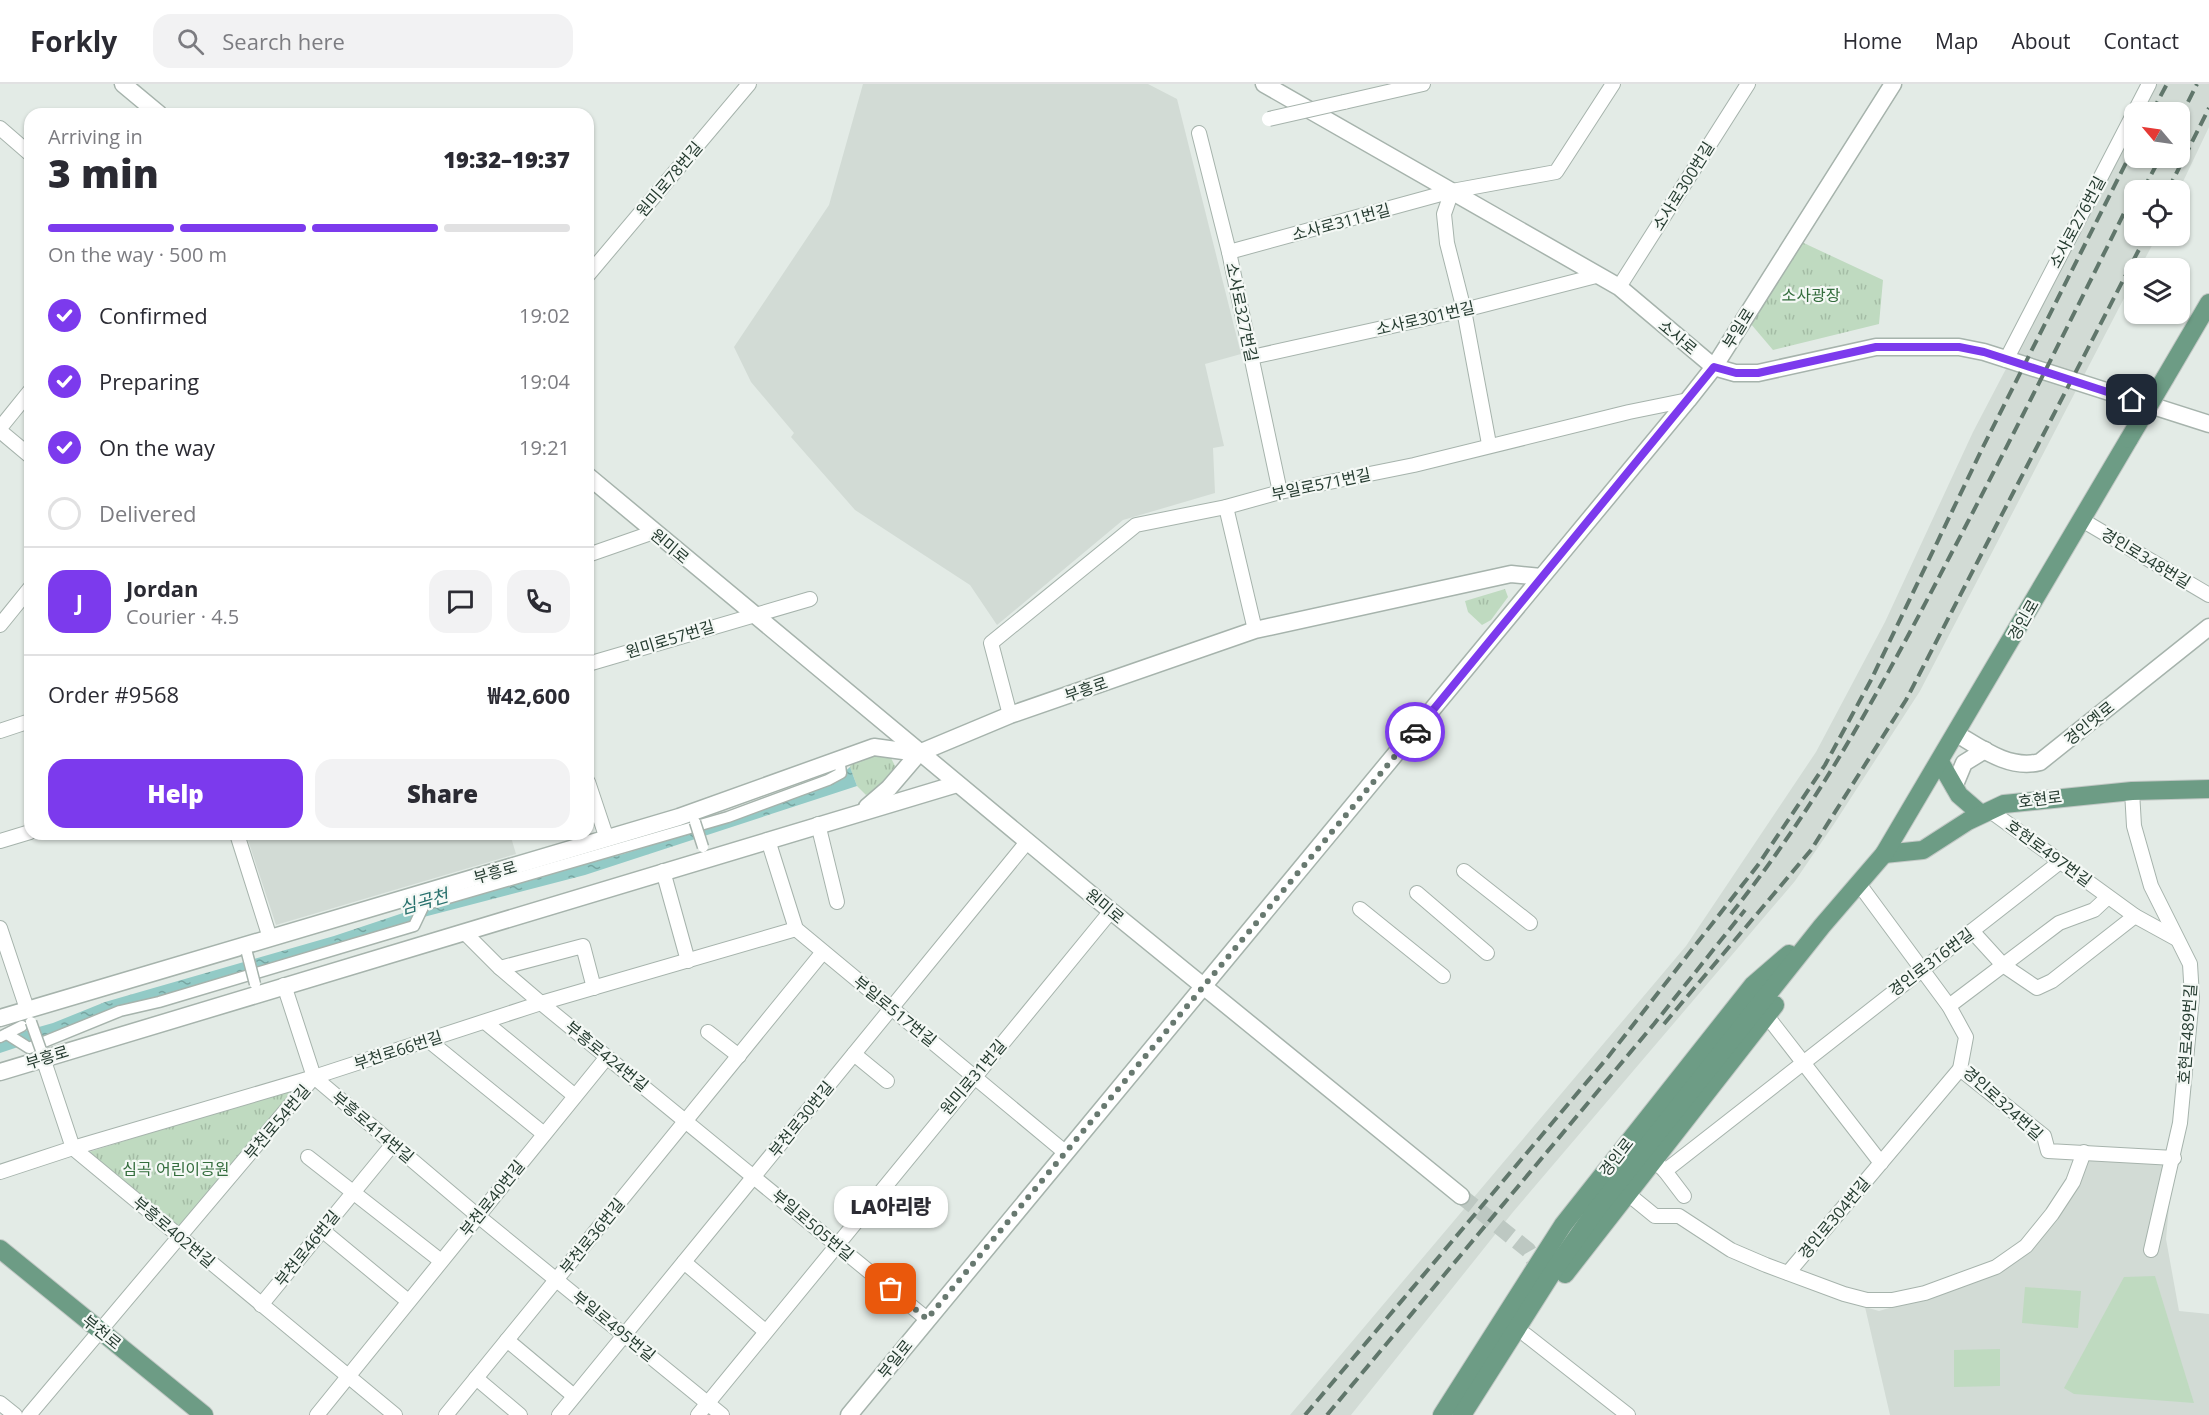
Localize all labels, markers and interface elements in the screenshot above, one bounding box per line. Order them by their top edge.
search box [153,14,573,68]
text: Forkly [30,22,117,60]
icon: search [174,25,207,58]
text: Search here [222,26,345,56]
text: Home [1843,27,1902,55]
text: Map [1935,27,1978,55]
text: About [2011,27,2071,55]
text: Contact [2104,27,2179,55]
north arrow [2124,102,2190,168]
map controls [2124,102,2190,324]
text: Arriving in [48,123,143,150]
street label: 원미로78번길 [631,137,707,221]
street label: 소사로300번길 [1647,137,1719,235]
text: 19:32–19:37 [443,144,570,174]
text: 3 min [48,146,159,199]
street label: 소사로276번길 [2044,172,2110,272]
button: locate [2124,180,2190,246]
street label: 소사로311번길 [1289,198,1393,246]
text: On the way · 500 m [48,241,227,268]
button: layers [2124,258,2190,324]
street label: 소사로327번길 [1221,260,1263,364]
park label: 소사광장 [1782,284,1841,306]
street label: 소사로301번길 [1373,296,1477,340]
icon: check [48,299,81,332]
text: Confirmed [99,300,208,330]
text: 19:02 [519,302,570,329]
street label: 부일로 [1717,303,1759,353]
street label: 소사로 [1654,314,1702,360]
icon: check [48,365,81,398]
text: Preparing [99,366,199,396]
text: 19:04 [519,368,570,395]
pin [2106,374,2157,425]
icon: home [2115,383,2148,416]
icon: check [48,431,81,464]
text: On the way [99,432,215,462]
text: 19:21 [519,434,570,461]
street label: 부일로571번길 [1269,463,1373,505]
text: Delivered [99,498,197,528]
street label: 원미로 [646,523,694,569]
street label: 경인로348번길 [2097,523,2195,593]
button: chat [429,570,492,633]
button: phone [507,570,570,633]
text: Jordan [126,573,199,603]
text: J [76,586,83,616]
street label: 경인로 [2002,595,2044,645]
text: Courier · 4.5 [126,603,239,630]
street label: 원미로57번길 [623,615,717,663]
street label: 부흥로 [1062,671,1111,707]
text: Order #9568 [48,679,179,709]
text: ₩42,600 [488,680,570,710]
street label: 경인옛로 [2059,696,2119,750]
courier [1385,702,1445,762]
icon: car [1399,716,1432,749]
button: Help [48,759,303,828]
button: Share [315,759,570,828]
street label: 호현로 [2017,785,2064,813]
street label: 호현로497번길 [2002,814,2096,892]
street label: 부흥로 [471,855,520,889]
water label: 심곡천 [397,882,453,919]
street label: 원미로 [1081,883,1129,929]
street label: 경인로316번길 [1884,923,1978,1001]
street label: 부일로517번길 [849,971,941,1051]
street label: 호현로489번길 [2173,983,2201,1085]
street label: 부흥로424번길 [561,1016,653,1096]
street label: 부천로66번길 [351,1025,445,1075]
street label: 원미로31번길 [935,1035,1011,1119]
street label: 부흥로 [23,1040,72,1074]
street label: 경인로324번길 [1958,1061,2048,1145]
street label: 부천로30번길 [764,1076,838,1162]
street label: 부천로54번길 [239,1080,315,1164]
street label: 부흥로414번길 [327,1086,419,1168]
street label: 경인로 [1594,1133,1638,1181]
street label: 부천로40번길 [455,1155,529,1241]
park label: 심곡 어린이공원 [122,1158,230,1180]
street label: 경인로304번길 [1793,1172,1875,1264]
street label: 부일로505번길 [767,1184,859,1266]
callout: LA아리랑 [834,1187,948,1229]
street label: 부흥로402번길 [128,1191,220,1273]
street label: 부천로36번길 [555,1193,629,1279]
text: LA아리랑 [850,1193,932,1220]
street label: 부천로46번길 [270,1205,344,1291]
pin [865,1263,916,1314]
icon: bag [874,1272,907,1305]
street label: 부일로495번길 [568,1286,660,1366]
street label: 부천로 [78,1310,126,1355]
street label: 부일로 [873,1335,918,1383]

